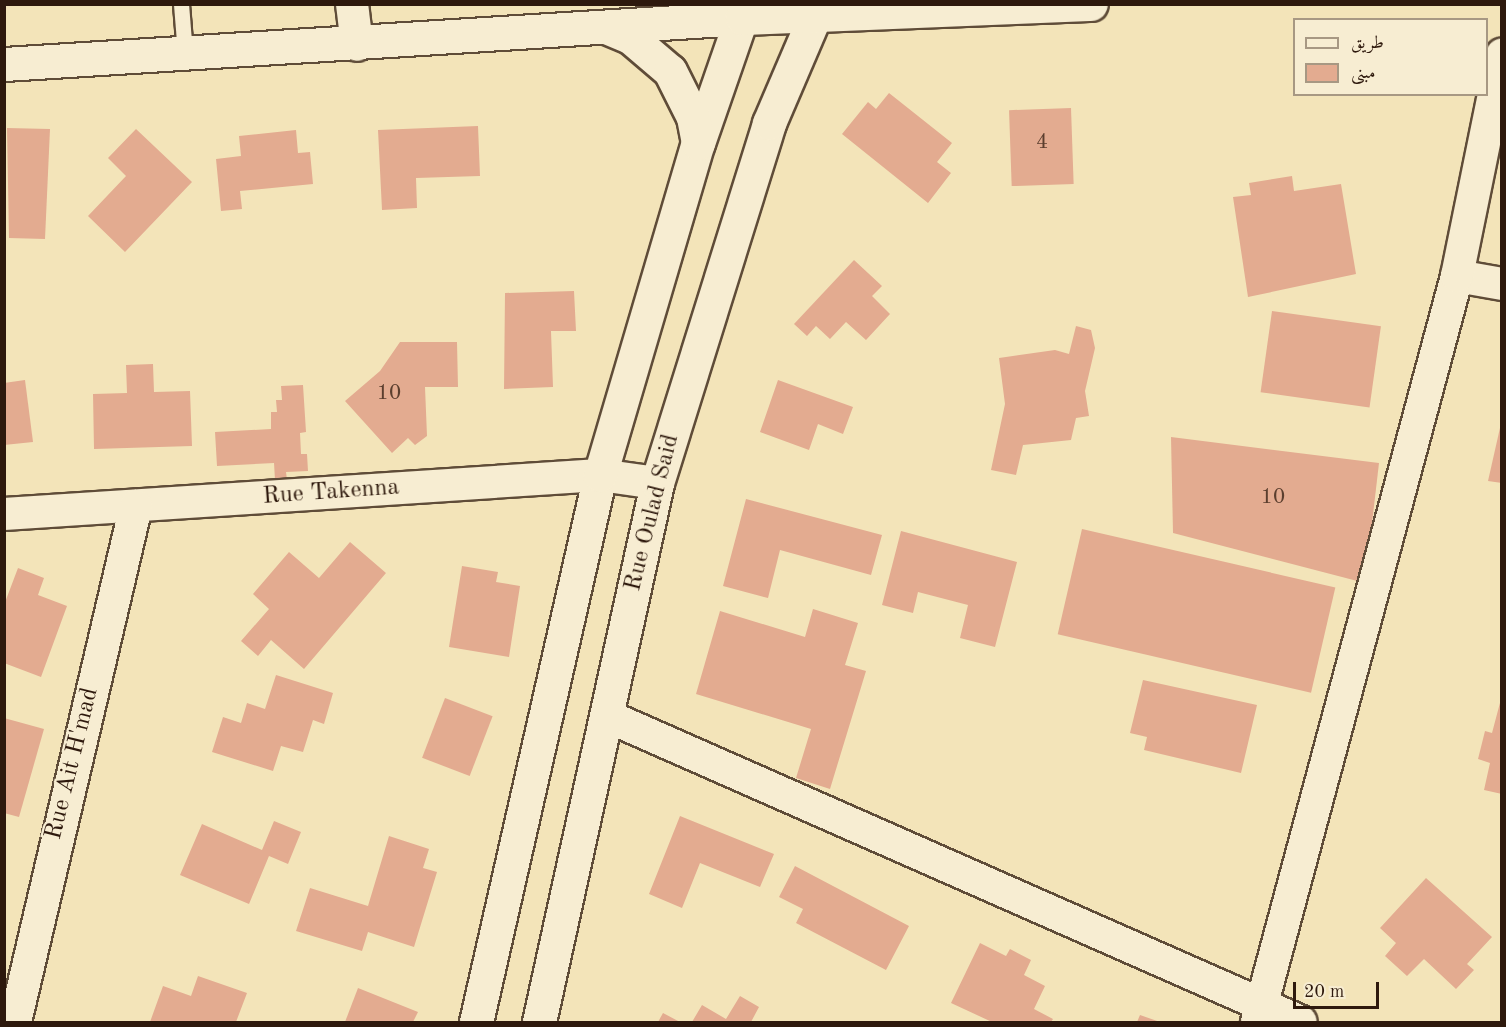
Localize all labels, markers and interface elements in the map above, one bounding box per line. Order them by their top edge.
legend [1293,18,1488,96]
text: طريق [1351,34,1384,52]
text: مبنى [1351,64,1376,82]
house number: 4 [1036,130,1048,156]
house number: 10 [377,381,401,407]
street label: Rue Oulad Said [620,432,686,594]
street label: Rue Takenna [262,474,400,512]
house number: 10 [1261,485,1285,511]
street label: Rue Ait H'mad [40,685,106,843]
scale bar [1296,970,1382,1008]
text: 20 m [1304,983,1344,1001]

